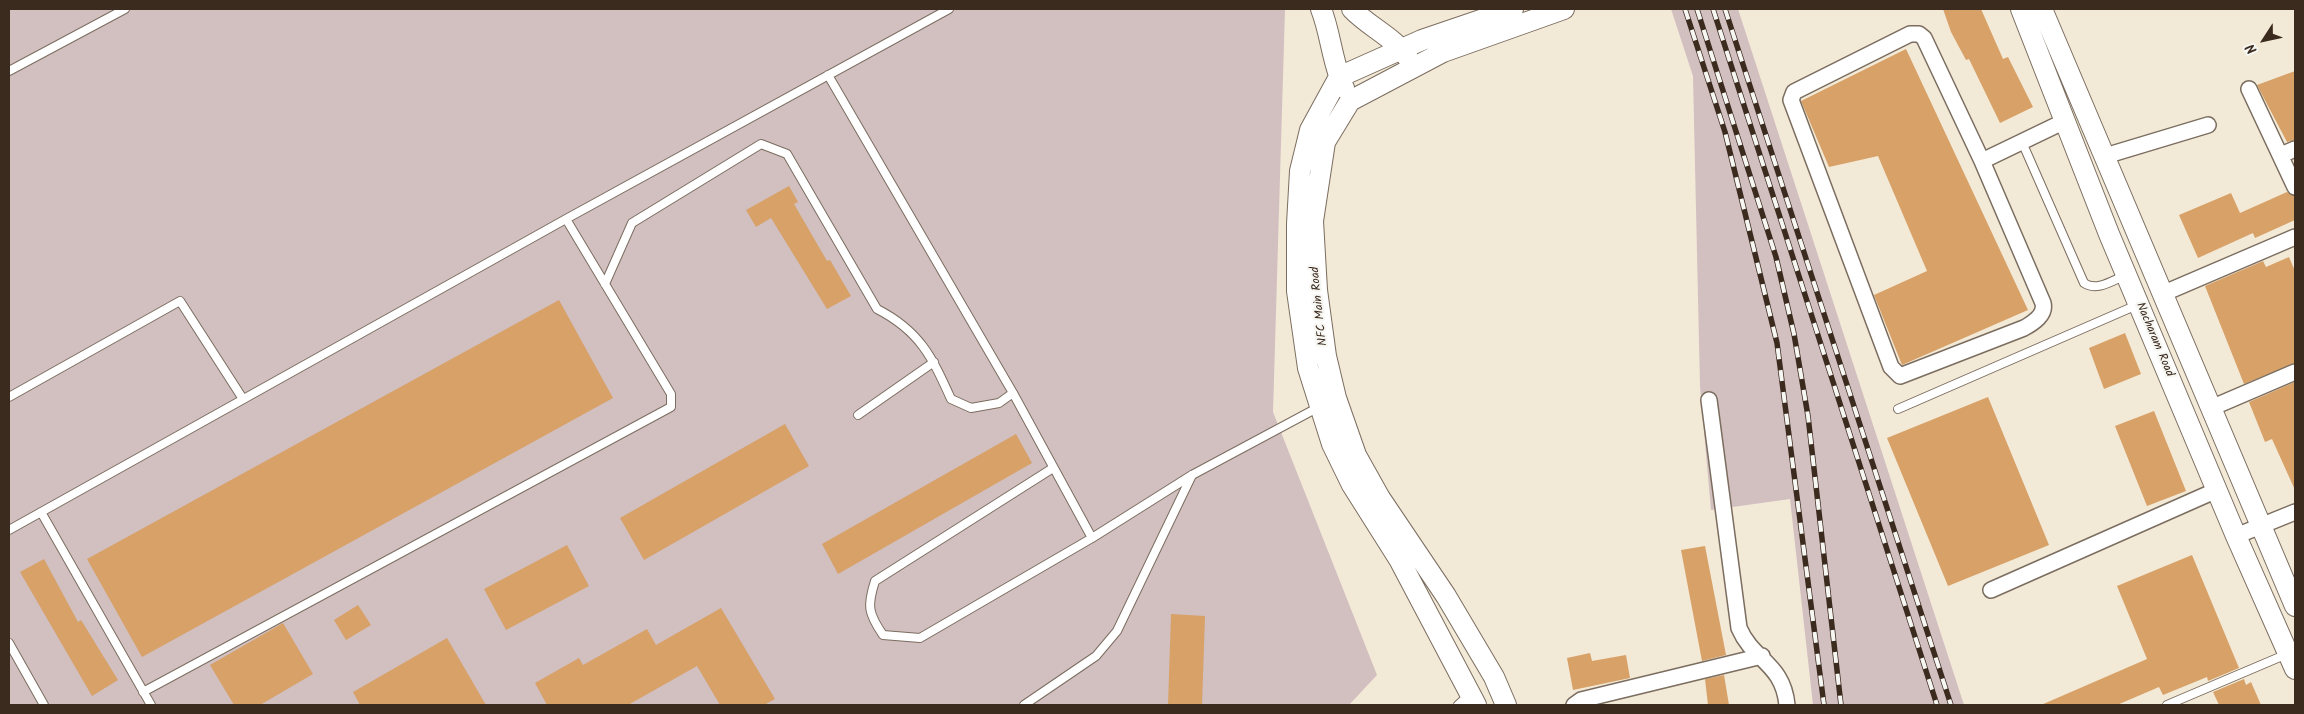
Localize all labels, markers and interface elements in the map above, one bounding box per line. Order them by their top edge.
north arrow [2239,15,2289,65]
text: N [2240,39,2263,59]
street label: NFC Main Road [1309,266,1331,346]
street label: Nacharam Road [2132,301,2176,379]

